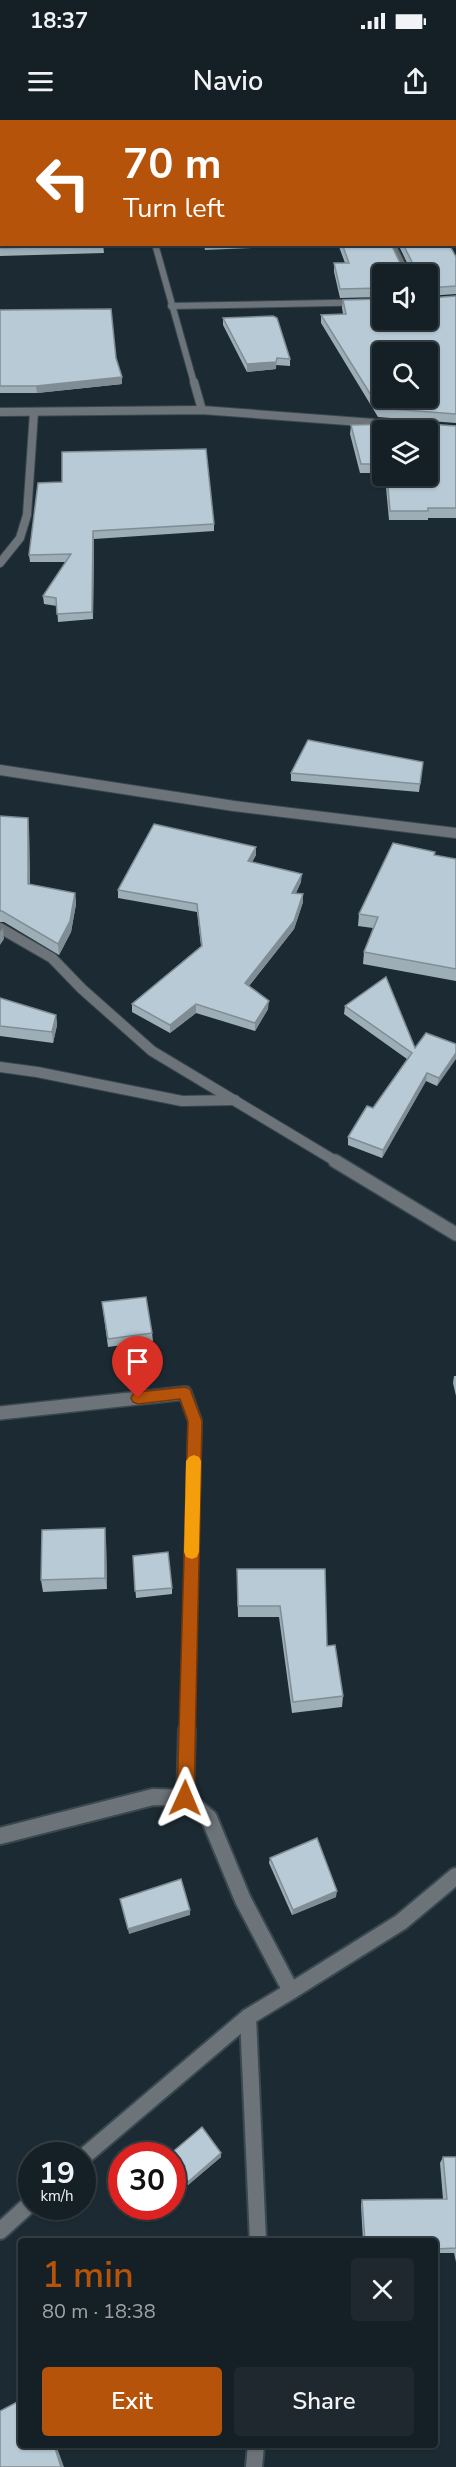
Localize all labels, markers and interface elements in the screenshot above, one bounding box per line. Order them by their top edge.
text: 18:37 [30,6,88,36]
text: Navio [193,63,263,100]
icon: menu [24,65,57,98]
icon: share [399,65,432,98]
text: 70 m [123,136,222,193]
icon: left [24,144,102,222]
text: Turn left [123,190,224,227]
map controls [372,264,438,486]
button: sound [372,264,438,330]
button: search [372,342,438,408]
button: layers [372,420,438,486]
pin [112,1336,163,1398]
icon: arrive [121,1345,154,1378]
position arrow [153,1766,217,1830]
speed limit sign: 30 [108,2142,186,2220]
text: 19 [39,2153,75,2194]
text: km/h [40,2186,74,2206]
text: 1 min [42,2251,134,2300]
button: close [351,2258,414,2321]
text: 80 m · 18:38 [42,2298,156,2325]
button: Exit [42,2367,222,2436]
button: Share [234,2367,414,2436]

